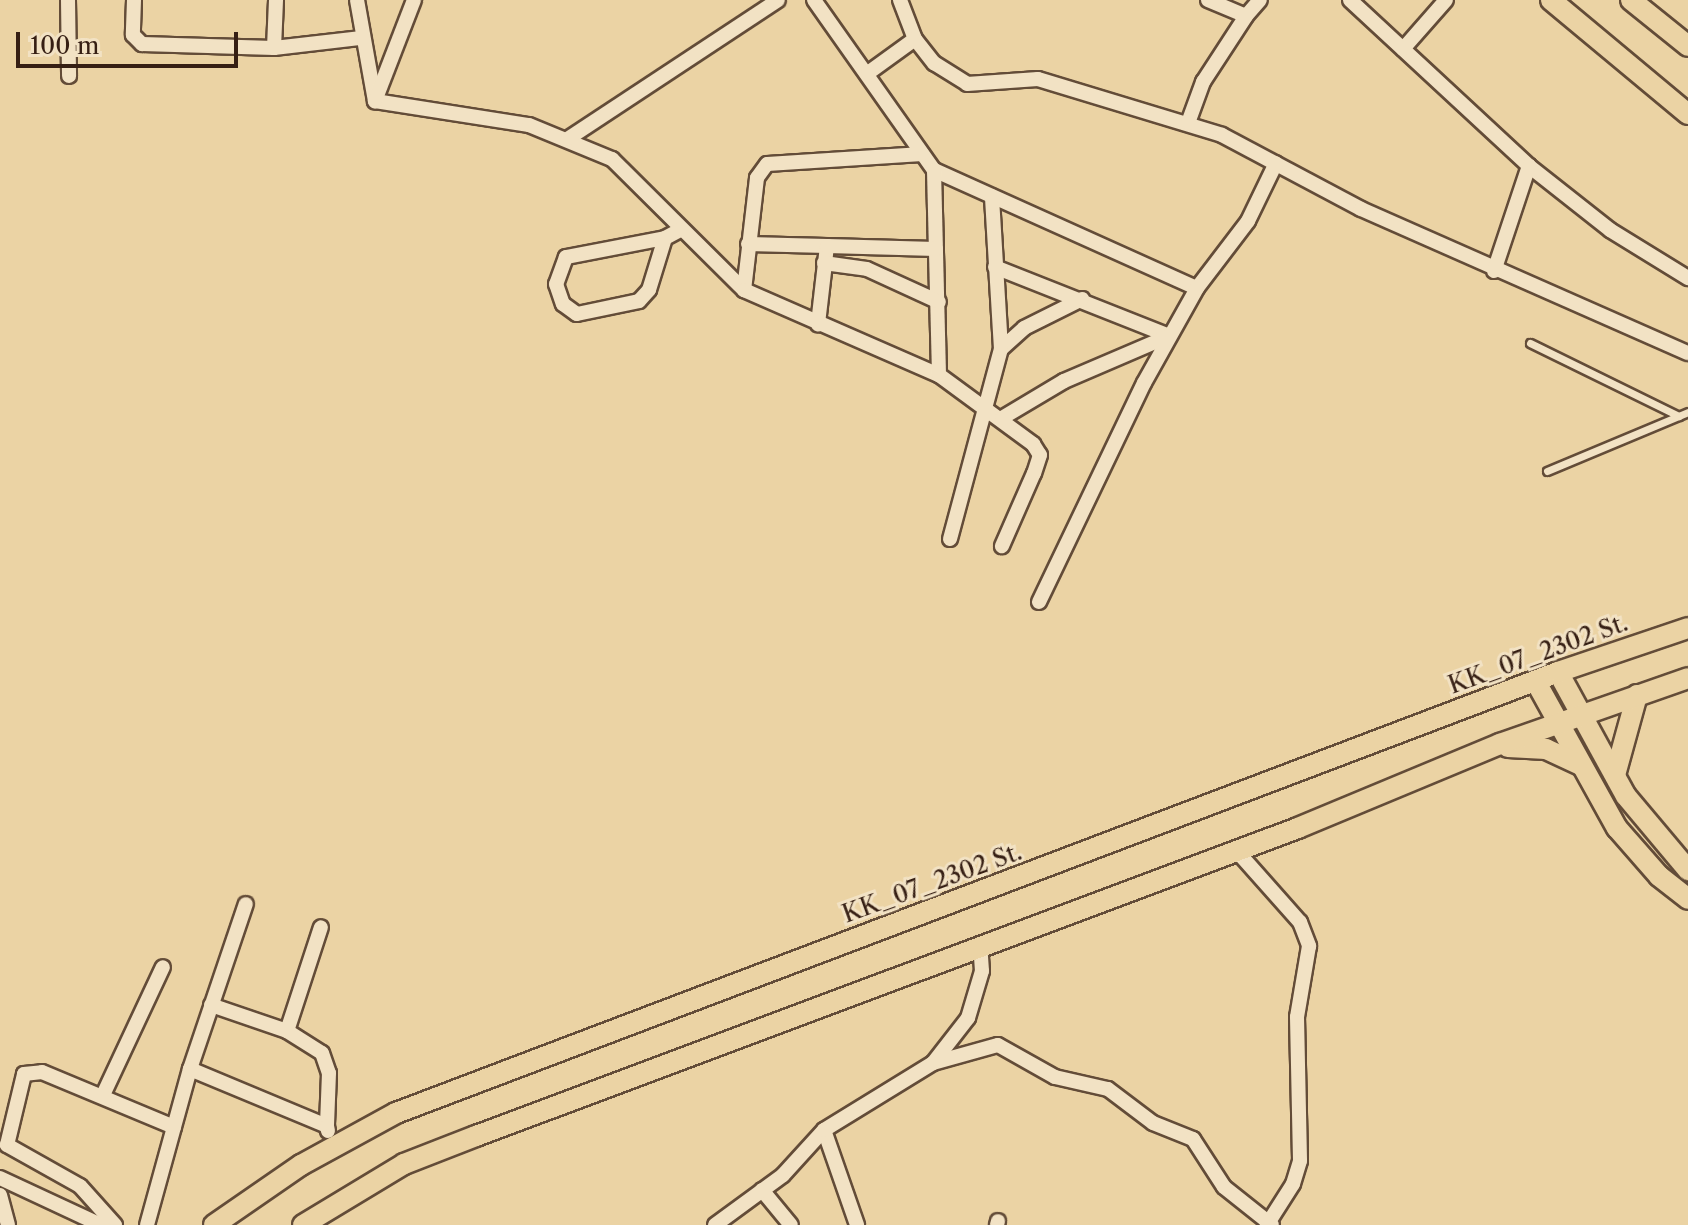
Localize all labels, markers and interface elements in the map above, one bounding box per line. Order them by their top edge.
scale bar [20,16,242,66]
text: 100 m [30,31,99,60]
street label: KK_07_2302 St. [1444,608,1632,700]
street label: KK_07_2302 St. [838,837,1026,929]

